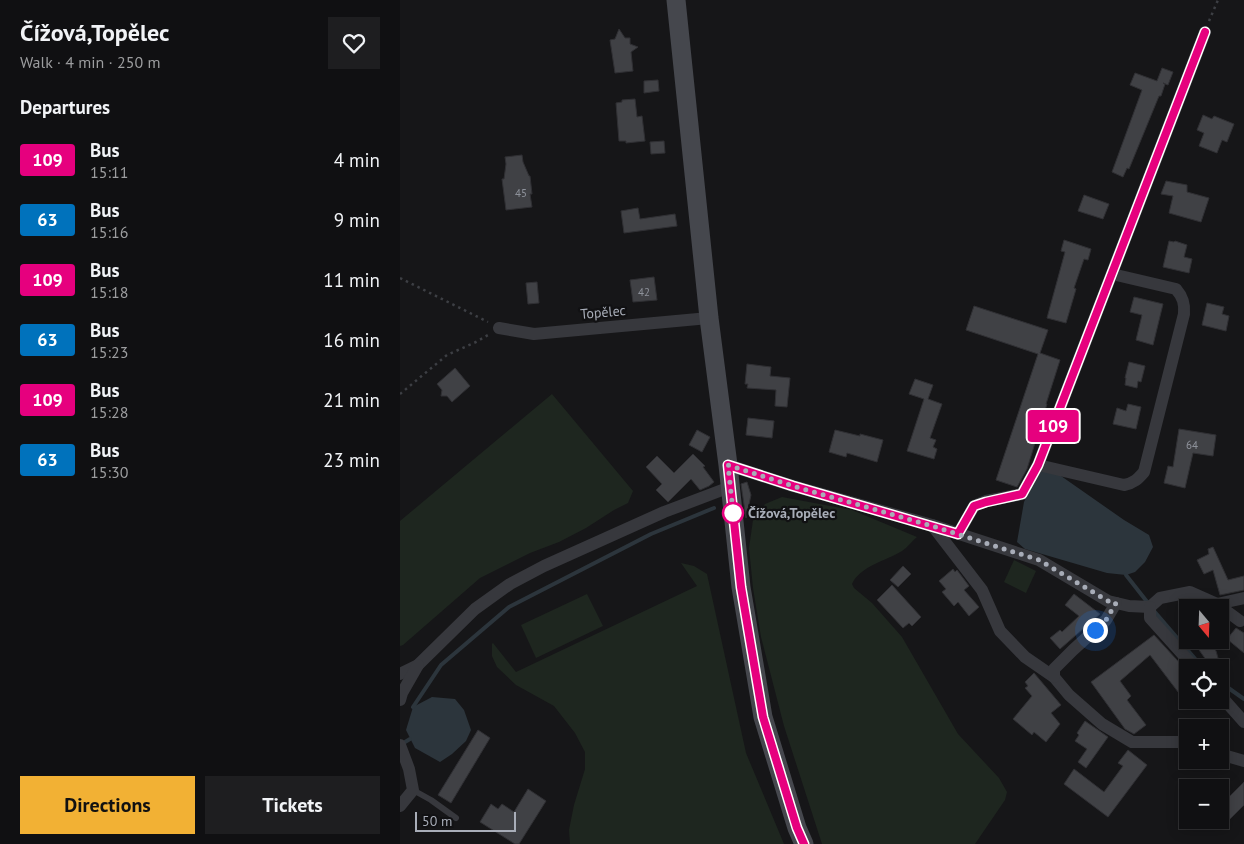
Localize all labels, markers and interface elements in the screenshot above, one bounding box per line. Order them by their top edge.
text: Čížová,Topělec [20,17,169,48]
button: heart [328,17,380,69]
text: Walk · 4 min · 250 m [20,52,160,72]
text: Departures [20,95,110,119]
text: Bus [90,138,119,162]
text: 109 [32,148,63,171]
text: 4 min [334,148,380,172]
text: 15:11 [90,162,128,182]
house number: 45 [515,186,527,200]
text: Bus [90,198,119,222]
text: 63 [37,208,58,231]
text: 9 min [334,208,380,232]
text: 15:16 [90,222,128,242]
text: Bus [90,258,119,282]
text: 109 [32,268,63,291]
text: 11 min [323,268,380,292]
text: 15:18 [90,282,128,302]
house number: 42 [638,285,650,299]
street label: Topělec [580,301,626,323]
text: Bus [90,318,119,342]
text: 63 [37,328,58,351]
text: 16 min [323,328,380,352]
text: 15:23 [90,342,128,362]
text: Bus [90,378,119,402]
text: 109 [32,388,63,411]
text: 21 min [323,388,380,412]
text: 15:28 [90,402,128,422]
line badge: 109 [1024,410,1082,442]
text: 109 [1038,414,1068,437]
text: Bus [90,438,119,462]
house number: 64 [1186,438,1198,452]
text: 63 [37,448,58,471]
text: 23 min [323,448,380,472]
text: 15:30 [90,462,128,482]
marker: Čížová,Topělec [722,502,744,524]
place label: Čížová,Topělec [748,504,835,522]
north arrow [1179,599,1229,649]
map controls [1179,599,1229,829]
your location [1083,618,1108,643]
button: locate [1179,659,1229,709]
button: + [1179,719,1229,769]
button: Directions [20,776,195,834]
button: Tickets [205,776,380,834]
button: − [1179,779,1229,829]
scale bar [415,809,516,832]
text: 50 m [422,812,452,830]

